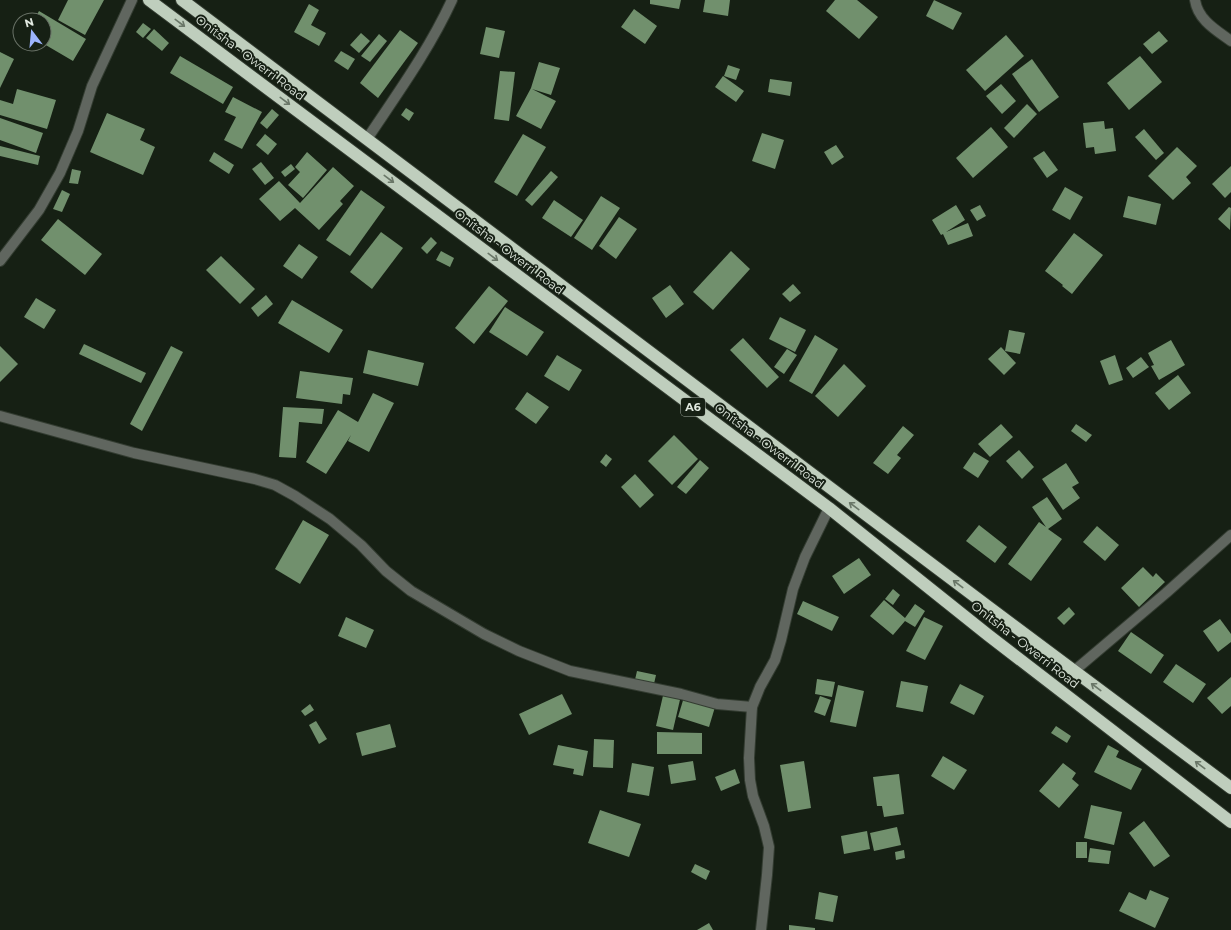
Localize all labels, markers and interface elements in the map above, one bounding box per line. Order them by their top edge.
north arrow [12,12,52,52]
street label: Onitsha - Owerri Road [193,12,308,104]
text: N [23,14,35,30]
one-way arrow [175,19,186,28]
one-way arrow [279,97,290,105]
one-way arrow [383,175,394,183]
street label: Onitsha - Owerri Road [452,206,567,298]
one-way arrow [487,253,498,261]
road number: A6 [681,398,705,416]
street label: Onitsha - Owerri Road [712,400,827,492]
one-way arrow [848,502,859,510]
one-way arrow [952,580,963,588]
street label: Onitsha - Owerri Road [968,598,1082,691]
one-way arrow [1090,683,1101,691]
one-way arrow [1194,760,1205,769]

